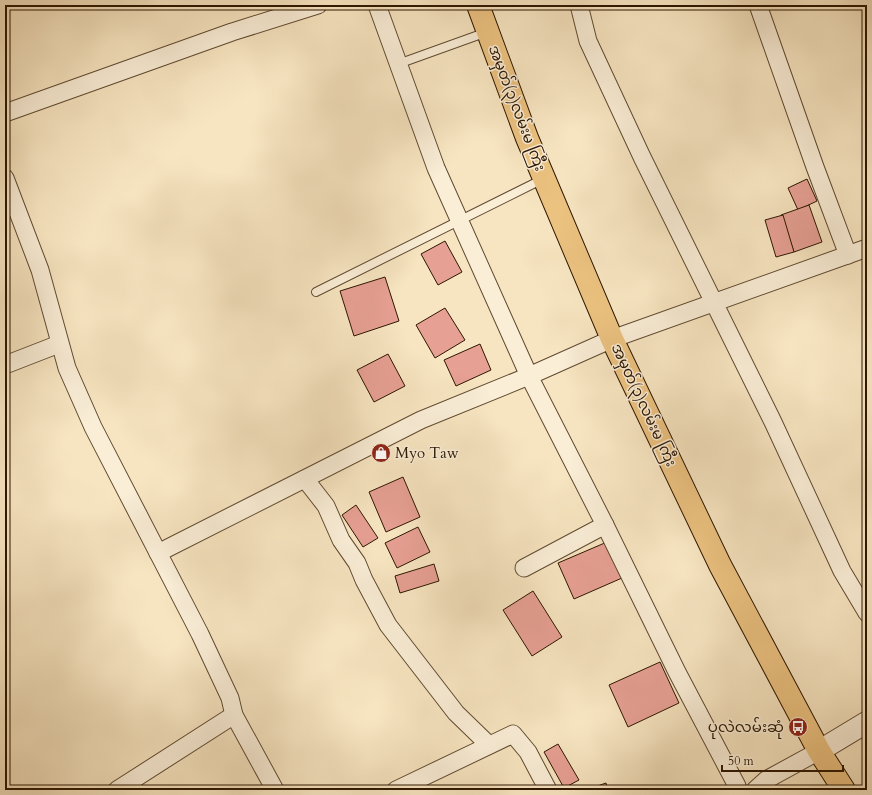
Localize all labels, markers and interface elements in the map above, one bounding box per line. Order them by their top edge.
street label: အမှတ်(၃)လမ်းမ ကြီး [482,42,550,175]
street label: အမှတ်(၃)လမ်းမ ကြီး [605,340,681,471]
shop icon: Myo Taw [370,442,392,464]
place label: Myo Taw [395,443,459,463]
bus stop icon: ပုလဲလမ်းဆုံ [787,716,809,738]
place label: ပုလဲလမ်းဆုံ [708,717,784,739]
scale bar [722,747,843,773]
text: 50 m [728,753,755,769]

